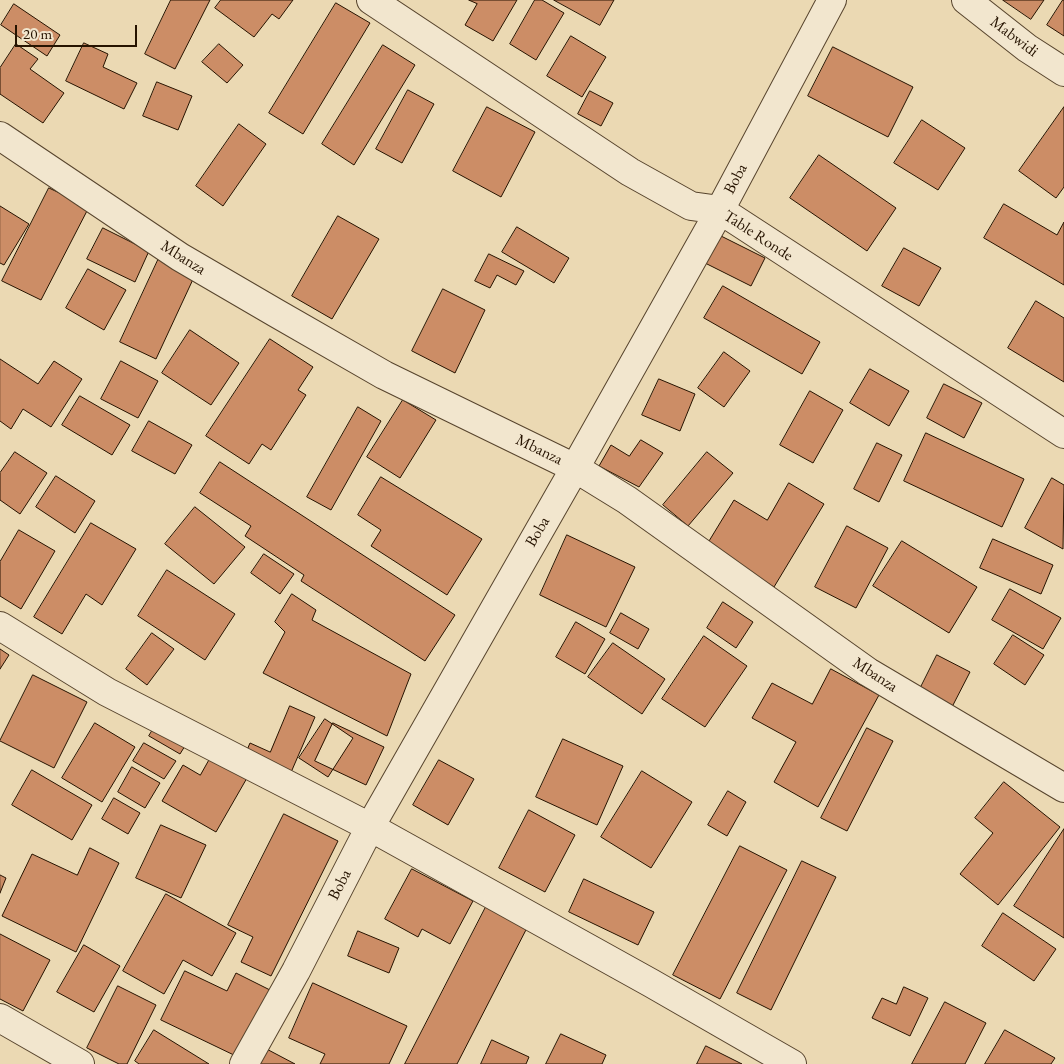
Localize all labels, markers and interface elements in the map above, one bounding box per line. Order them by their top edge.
street label: Mabwidi [986,13,1042,61]
scale bar [18,15,140,47]
text: 20 m [23,24,52,43]
street label: Boba [720,161,752,197]
street label: Table Ronde [720,206,796,266]
street label: Mbanza [157,237,209,279]
street label: Mbanza [513,431,565,469]
street label: Boba [522,514,554,550]
street label: Mbanza [849,653,901,697]
street label: Boba [324,867,356,903]

